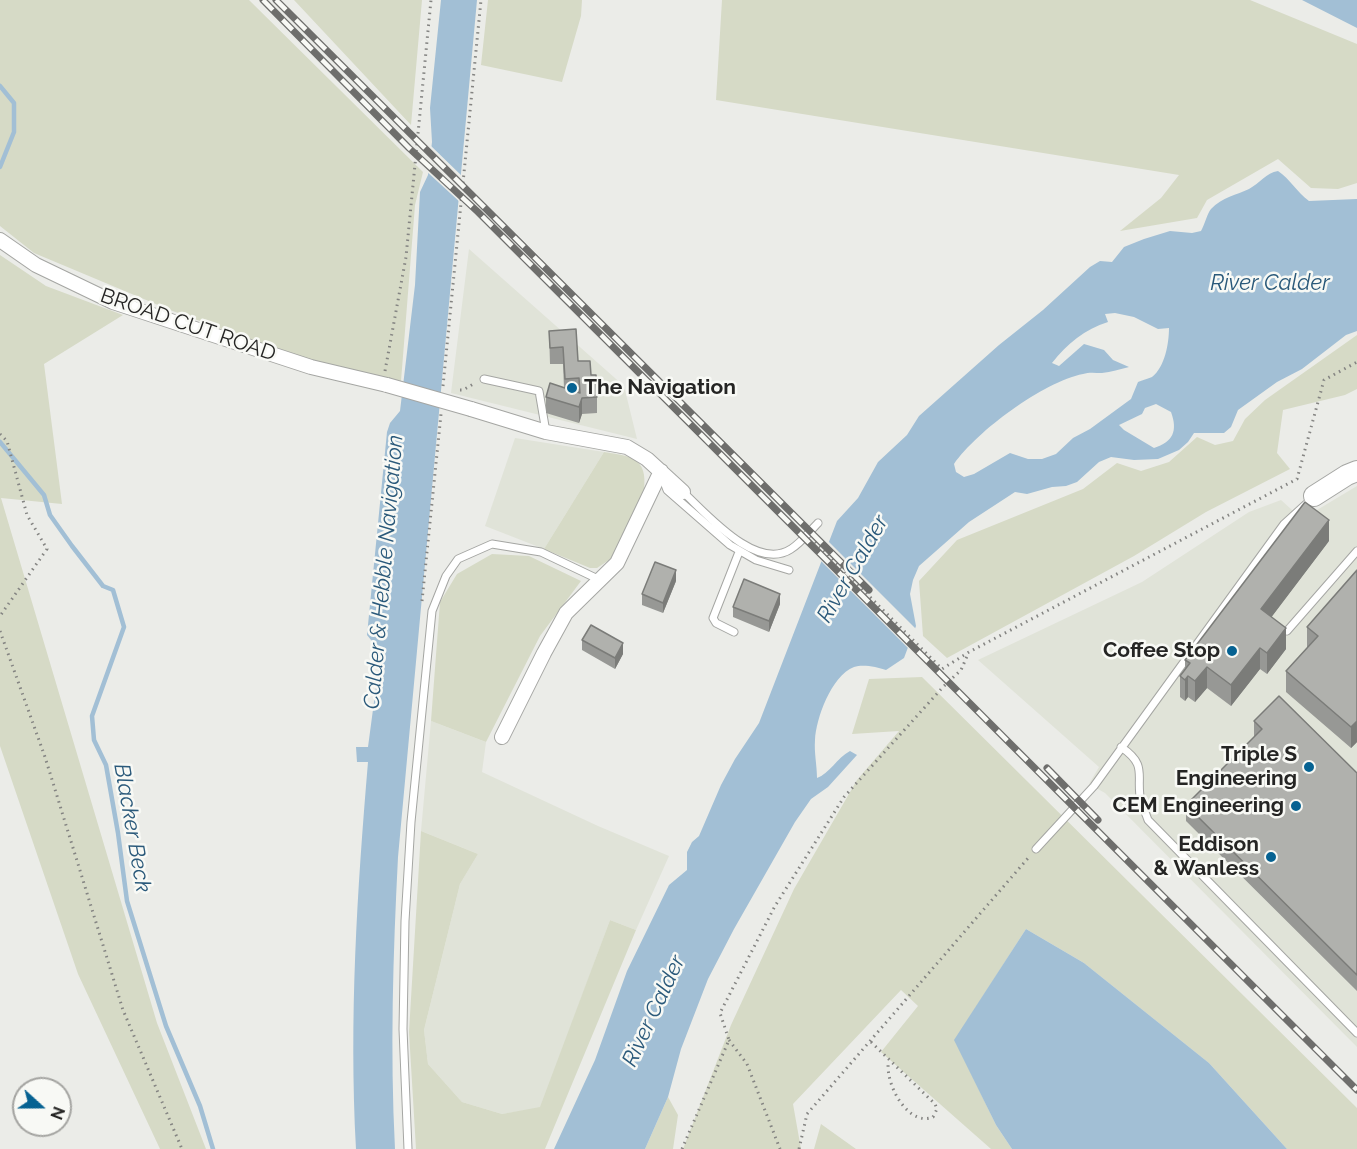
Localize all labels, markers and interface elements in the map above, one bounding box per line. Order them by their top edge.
water label: River Calder [1210,270,1330,296]
street label: BROAD CUT ROAD [97,283,279,367]
place label: The Navigation [584,375,736,401]
marker: The Navigation [565,381,579,395]
water label: Calder & Hebble Navigation [359,434,409,710]
water label: River Calder [812,511,894,627]
place label: Coffee Stop [1103,638,1220,664]
marker: Coffee Stop [1225,644,1239,658]
place label: Triple S Engineering [1176,742,1297,792]
marker: Triple S Engineering [1302,760,1316,774]
water label: Blacker Beck [108,762,156,894]
place label: CEM Engineering [1113,793,1284,819]
marker: CEM Engineering [1289,799,1303,813]
place label: Eddison & Wanless [1153,832,1259,882]
marker: Eddison & Wanless [1264,850,1278,864]
water label: River Calder [617,951,691,1071]
north arrow [12,1077,72,1137]
text: N [46,1104,68,1122]

